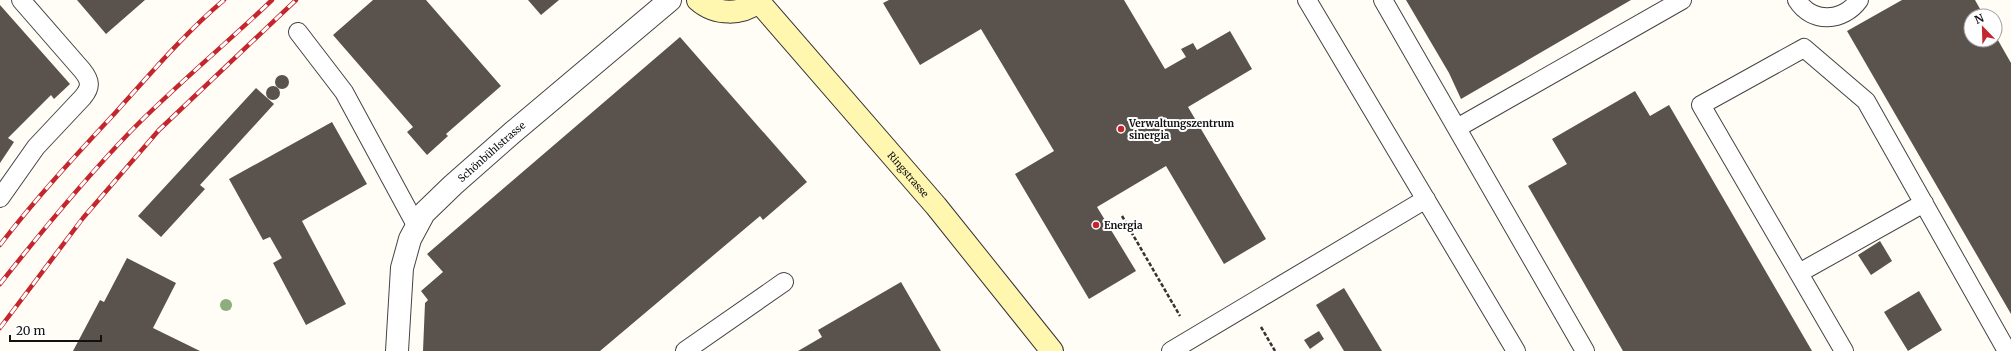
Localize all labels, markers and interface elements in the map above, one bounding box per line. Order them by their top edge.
north arrow [1963,8,2003,48]
text: N [1972,11,1986,27]
place label: Verwaltungszentrum sinergia [1128,117,1234,142]
street label: Schönbühlstrasse [455,119,528,185]
marker: Verwaltungszentrum sinergia [1116,124,1126,134]
street label: Ringstrasse [885,149,931,200]
place label: Energia [1104,219,1143,232]
marker: Energia [1091,220,1101,230]
scale bar [10,317,101,343]
text: 20 m [16,323,45,338]

